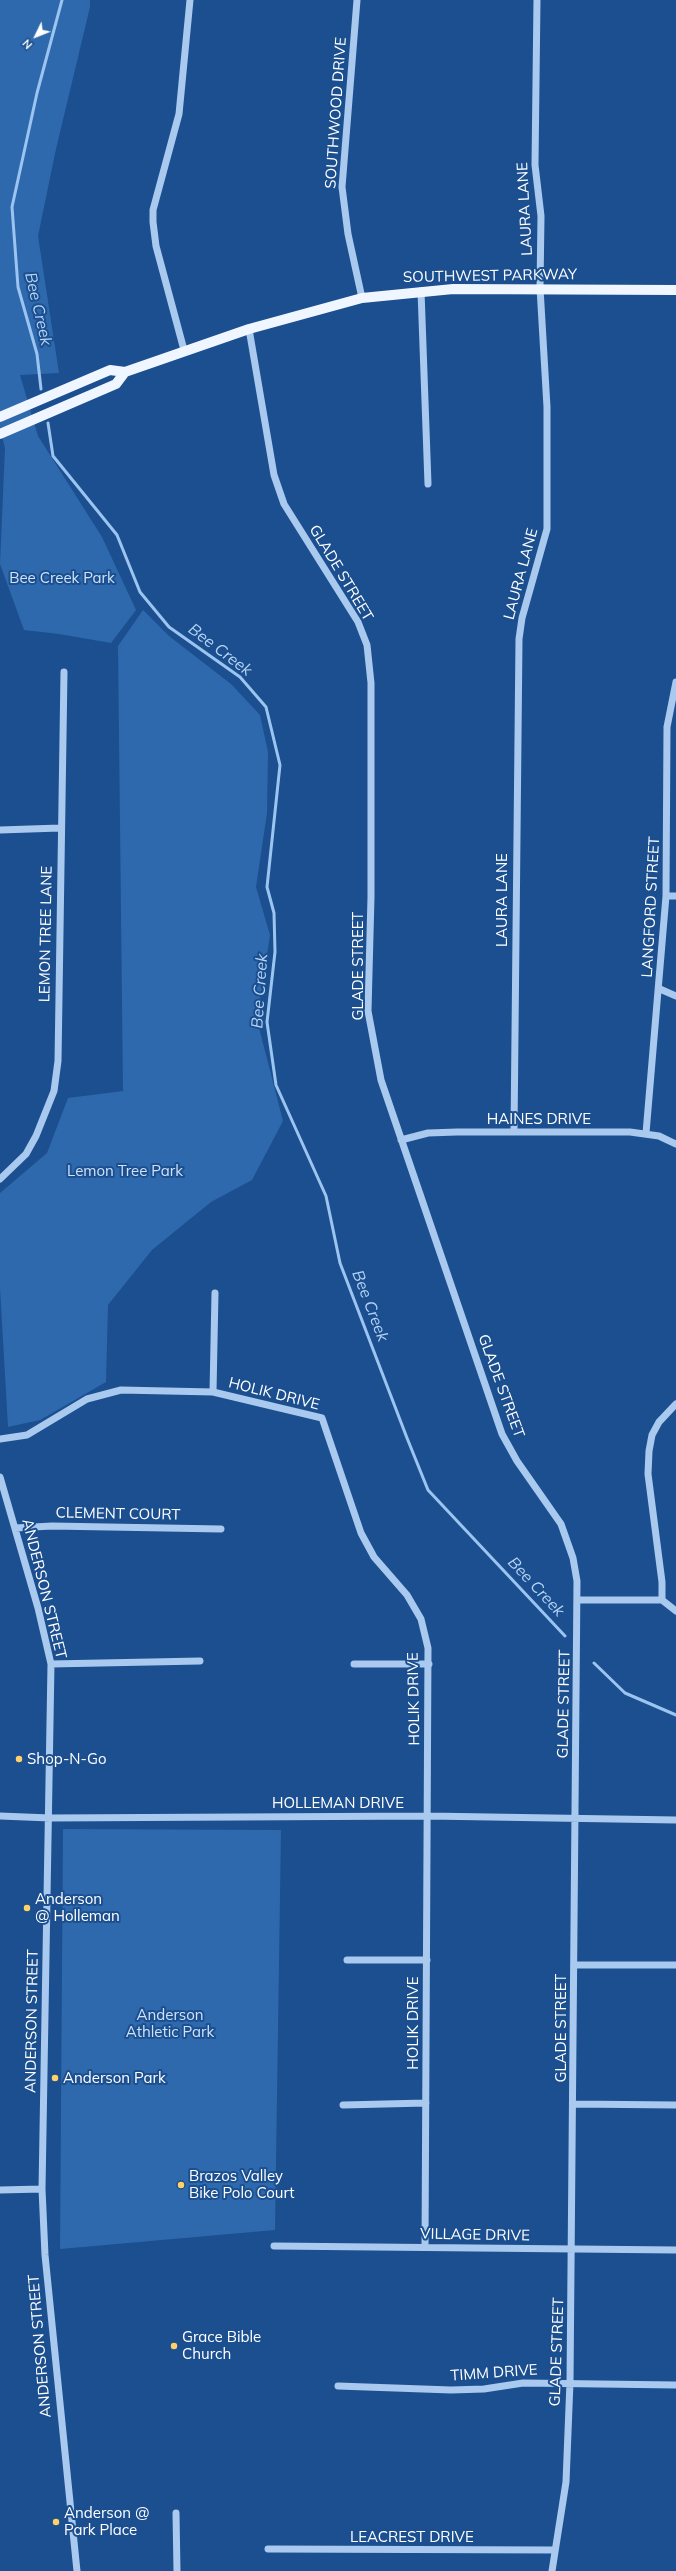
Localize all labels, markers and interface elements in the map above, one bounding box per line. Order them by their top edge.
north arrow [16,16,56,56]
text: N [19,36,35,52]
street label: SOUTHWOOD DRIVE [322,37,350,189]
street label: LAURA LANE [514,162,536,256]
street label: SOUTHWEST PARKWAY [403,265,577,287]
water label: Bee Creek [20,270,56,348]
street label: GLADE STREET [305,522,377,624]
street label: LAURA LANE [500,526,542,622]
park label: Bee Creek Park [9,569,115,587]
water label: Bee Creek [184,620,256,680]
street label: LANGFORD STREET [638,836,664,978]
street label: LAURA LANE [493,853,511,947]
street label: LEMON TREE LANE [36,866,56,1002]
street label: GLADE STREET [349,912,367,1020]
water label: Bee Creek [248,953,272,1029]
street label: HAINES DRIVE [487,1110,591,1128]
park label: Lemon Tree Park [67,1162,183,1180]
water label: Bee Creek [348,1268,392,1344]
street label: GLADE STREET [474,1332,528,1440]
street label: HOLIK DRIVE [227,1374,321,1414]
street label: CLEMENT COURT [55,1504,181,1524]
street label: ANDERSON STREET [18,1517,70,1661]
water label: Bee Creek [503,1553,569,1621]
street label: GLADE STREET [554,1649,574,1759]
street label: HOLIK DRIVE [404,1652,424,1746]
place label: Shop-N-Go [27,1750,106,1768]
marker: Shop-N-Go [14,1754,24,1764]
street label: HOLLEMAN DRIVE [272,1794,404,1812]
place label: Anderson @ Holleman [35,1890,120,1925]
marker: Anderson @ Holleman [22,1903,32,1913]
street label: ANDERSON STREET [22,1949,42,2093]
street label: GLADE STREET [552,1974,570,2082]
street label: HOLIK DRIVE [404,1976,422,2070]
park label: Anderson Athletic Park [126,2006,214,2041]
place label: Anderson Park [63,2069,166,2087]
marker: Anderson Park [50,2073,60,2083]
place label: Brazos Valley Bike Polo Court [189,2167,294,2202]
marker: Brazos Valley Bike Polo Court [176,2180,186,2190]
street label: VILLAGE DRIVE [420,2225,530,2245]
street label: ANDERSON STREET [25,2274,55,2418]
street label: GLADE STREET [546,2297,568,2407]
place label: Grace Bible Church [182,2328,261,2363]
marker: Grace Bible Church [169,2341,179,2351]
street label: TIMM DRIVE [450,2361,538,2385]
place label: Anderson @ Park Place [64,2504,150,2539]
marker: Anderson @ Park Place [51,2517,61,2527]
street label: LEACREST DRIVE [350,2528,474,2546]

